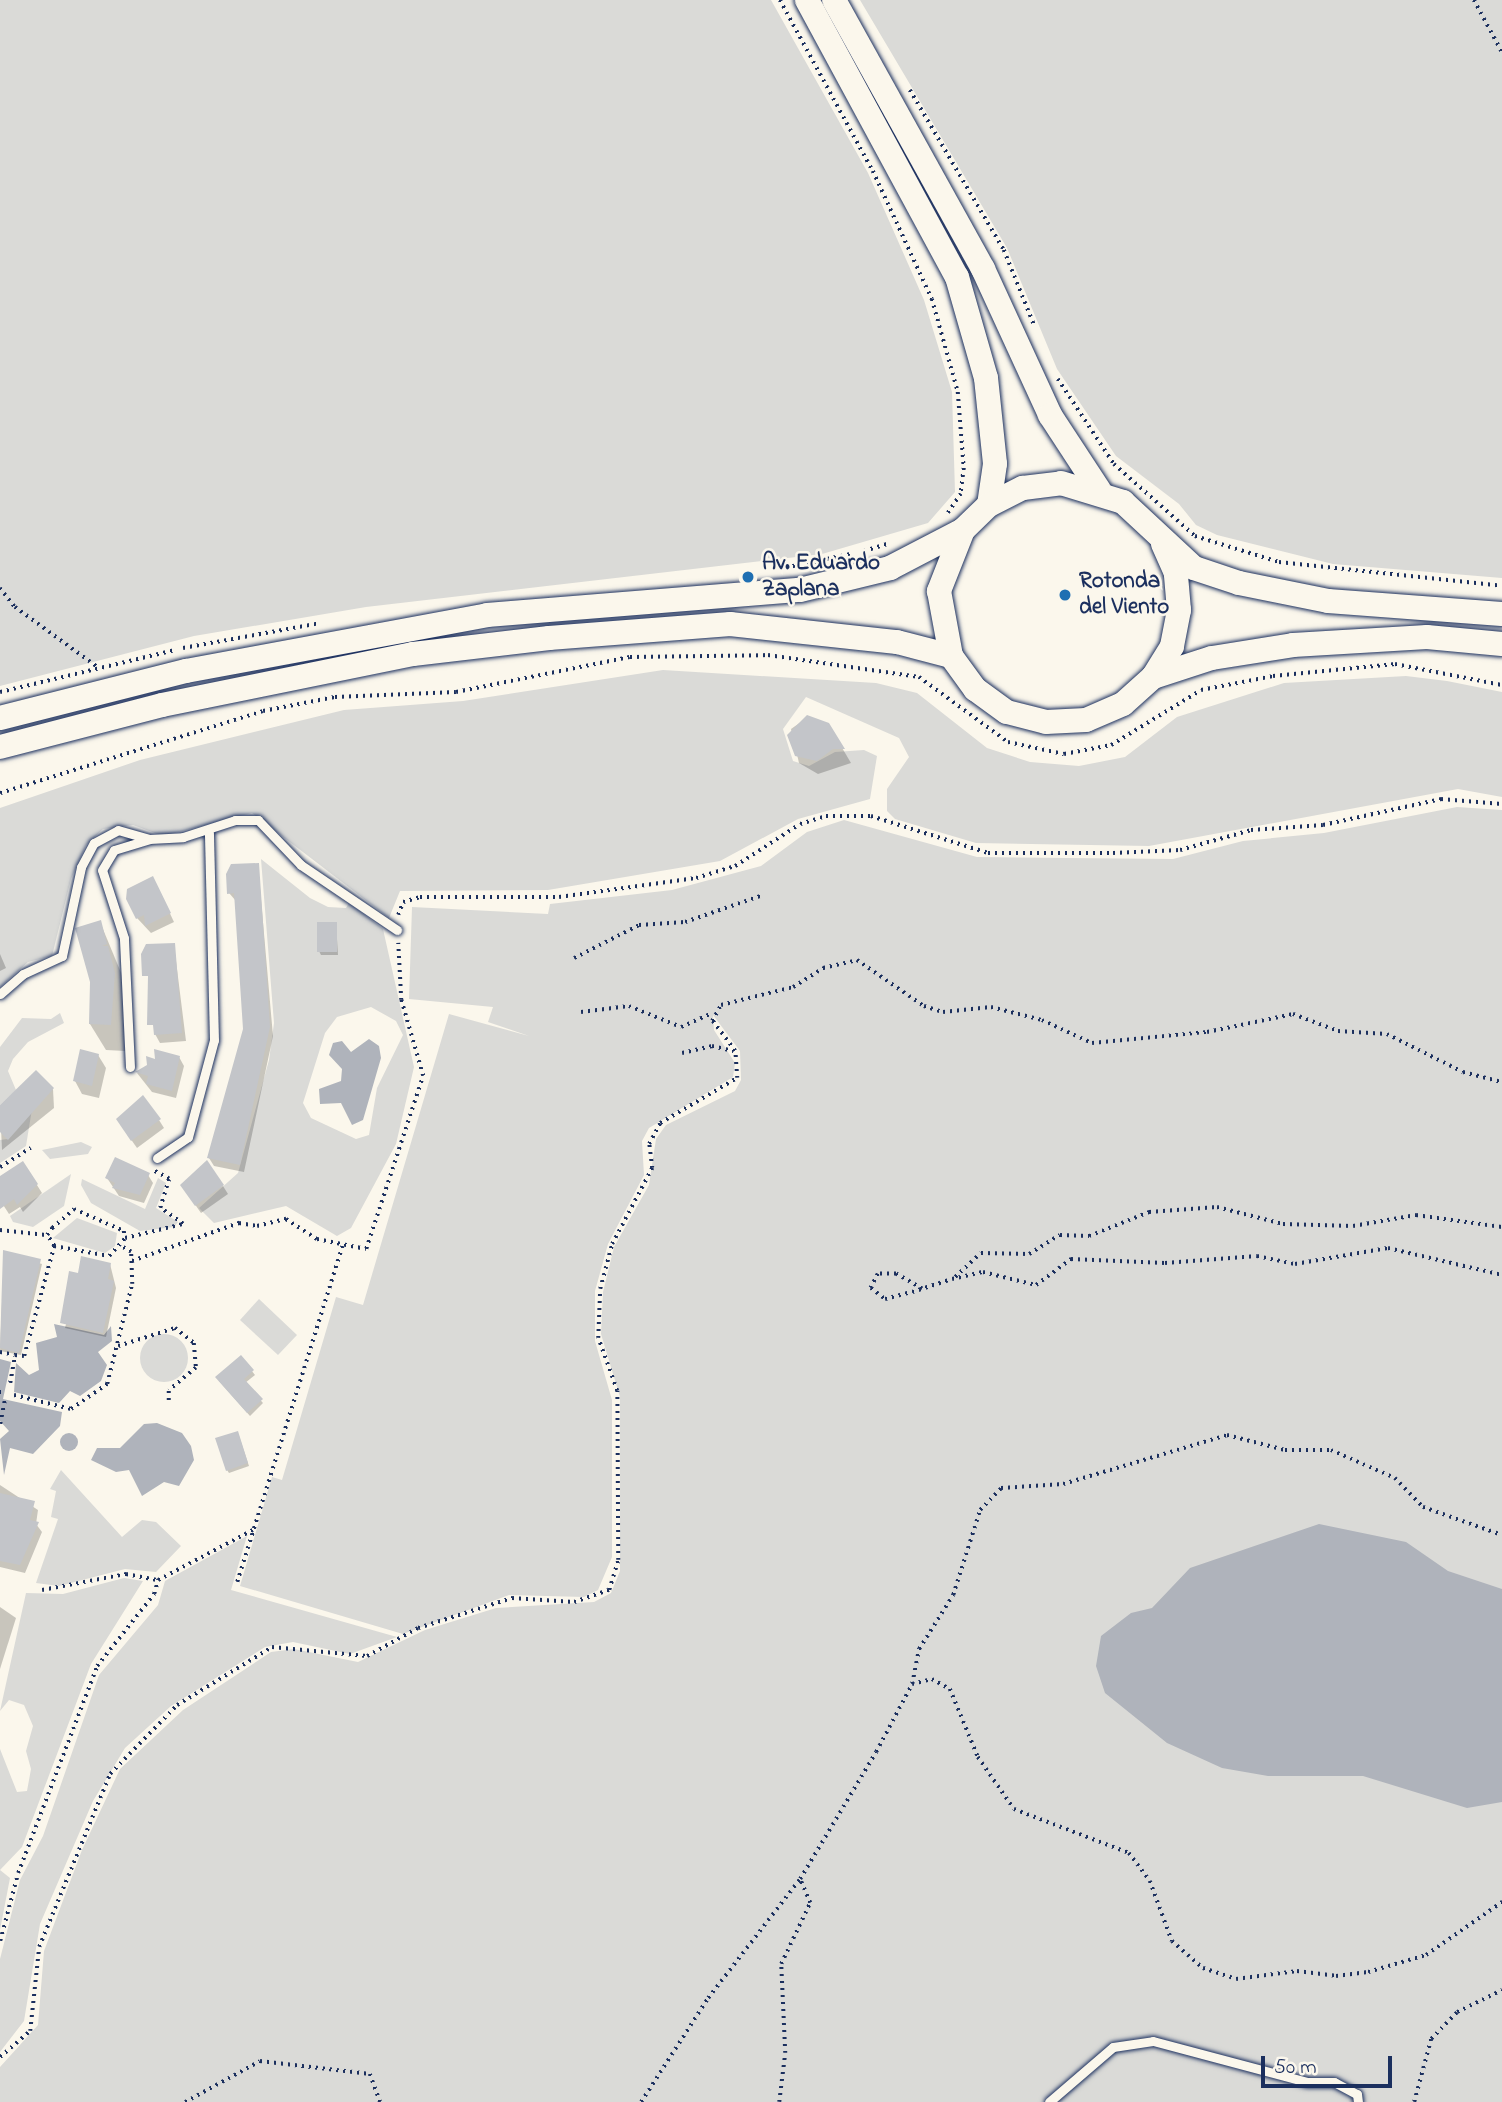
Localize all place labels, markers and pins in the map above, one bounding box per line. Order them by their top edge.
place label: Av. Eduardo Zaplana [762,550,880,604]
place label: Rotonda del Viento [1079,568,1169,622]
marker: Av. Eduardo Zaplana [740,569,756,585]
marker: Rotonda del Viento [1057,587,1073,603]

